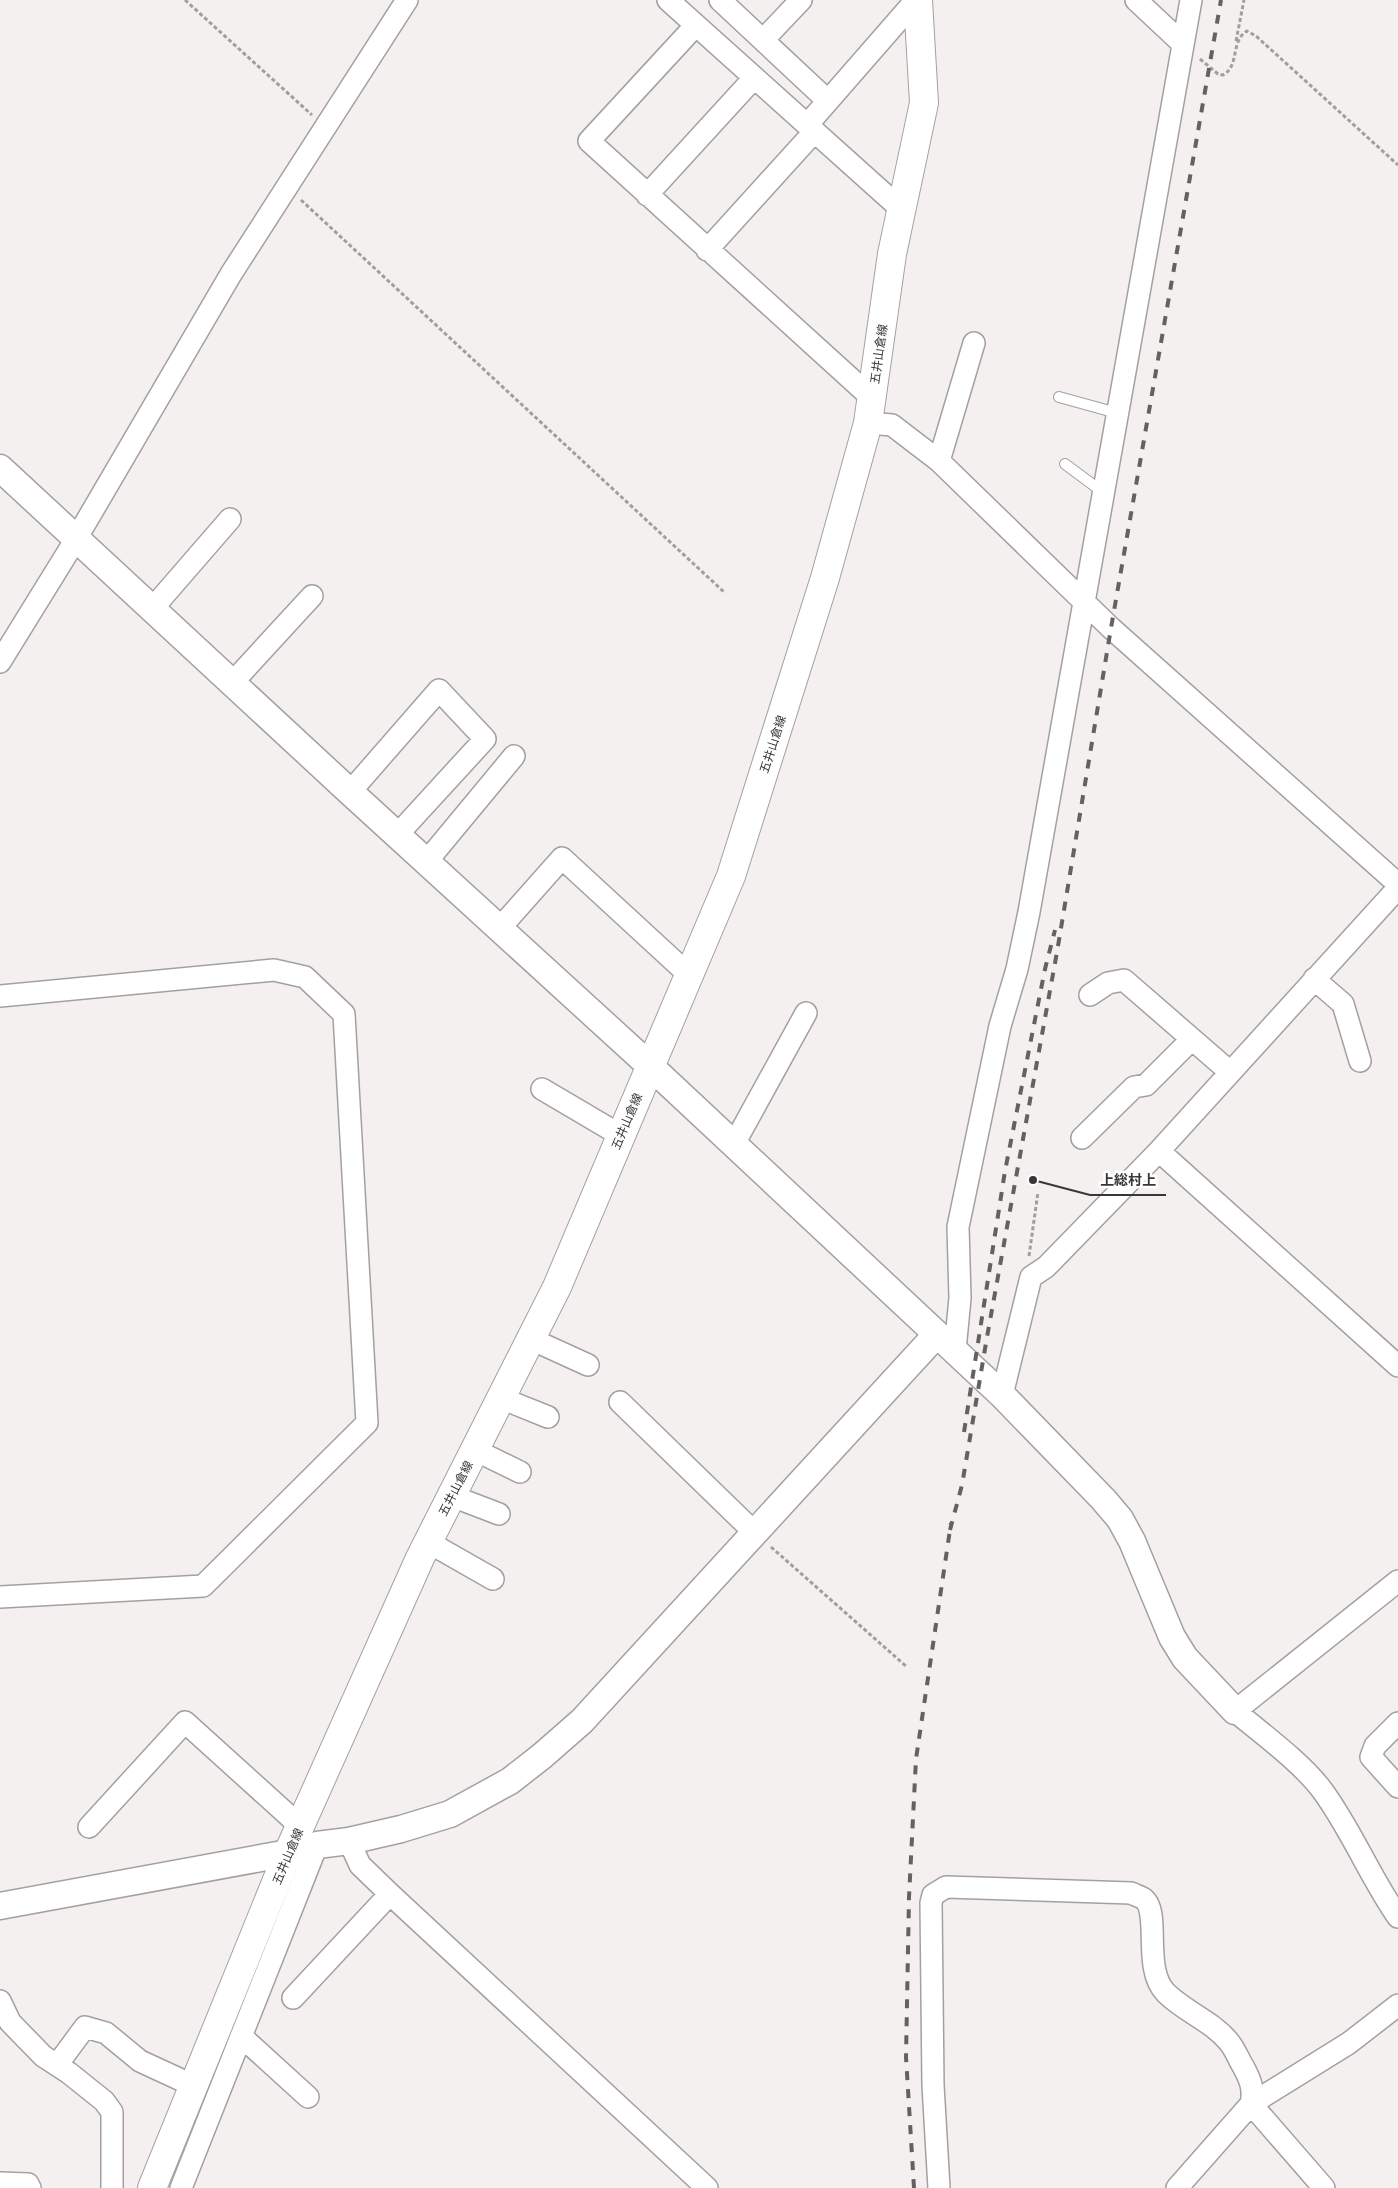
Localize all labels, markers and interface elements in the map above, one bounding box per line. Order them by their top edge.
street label: 五井山倉線 [867,323,889,385]
street label: 五井山倉線 [756,713,788,775]
street label: 五井山倉線 [608,1091,644,1151]
callout: 上総村上 [1090,1166,1166,1195]
text: 上総村上 [1100,1171,1156,1188]
street label: 五井山倉線 [435,1458,475,1518]
street label: 五井山倉線 [269,1826,305,1886]

